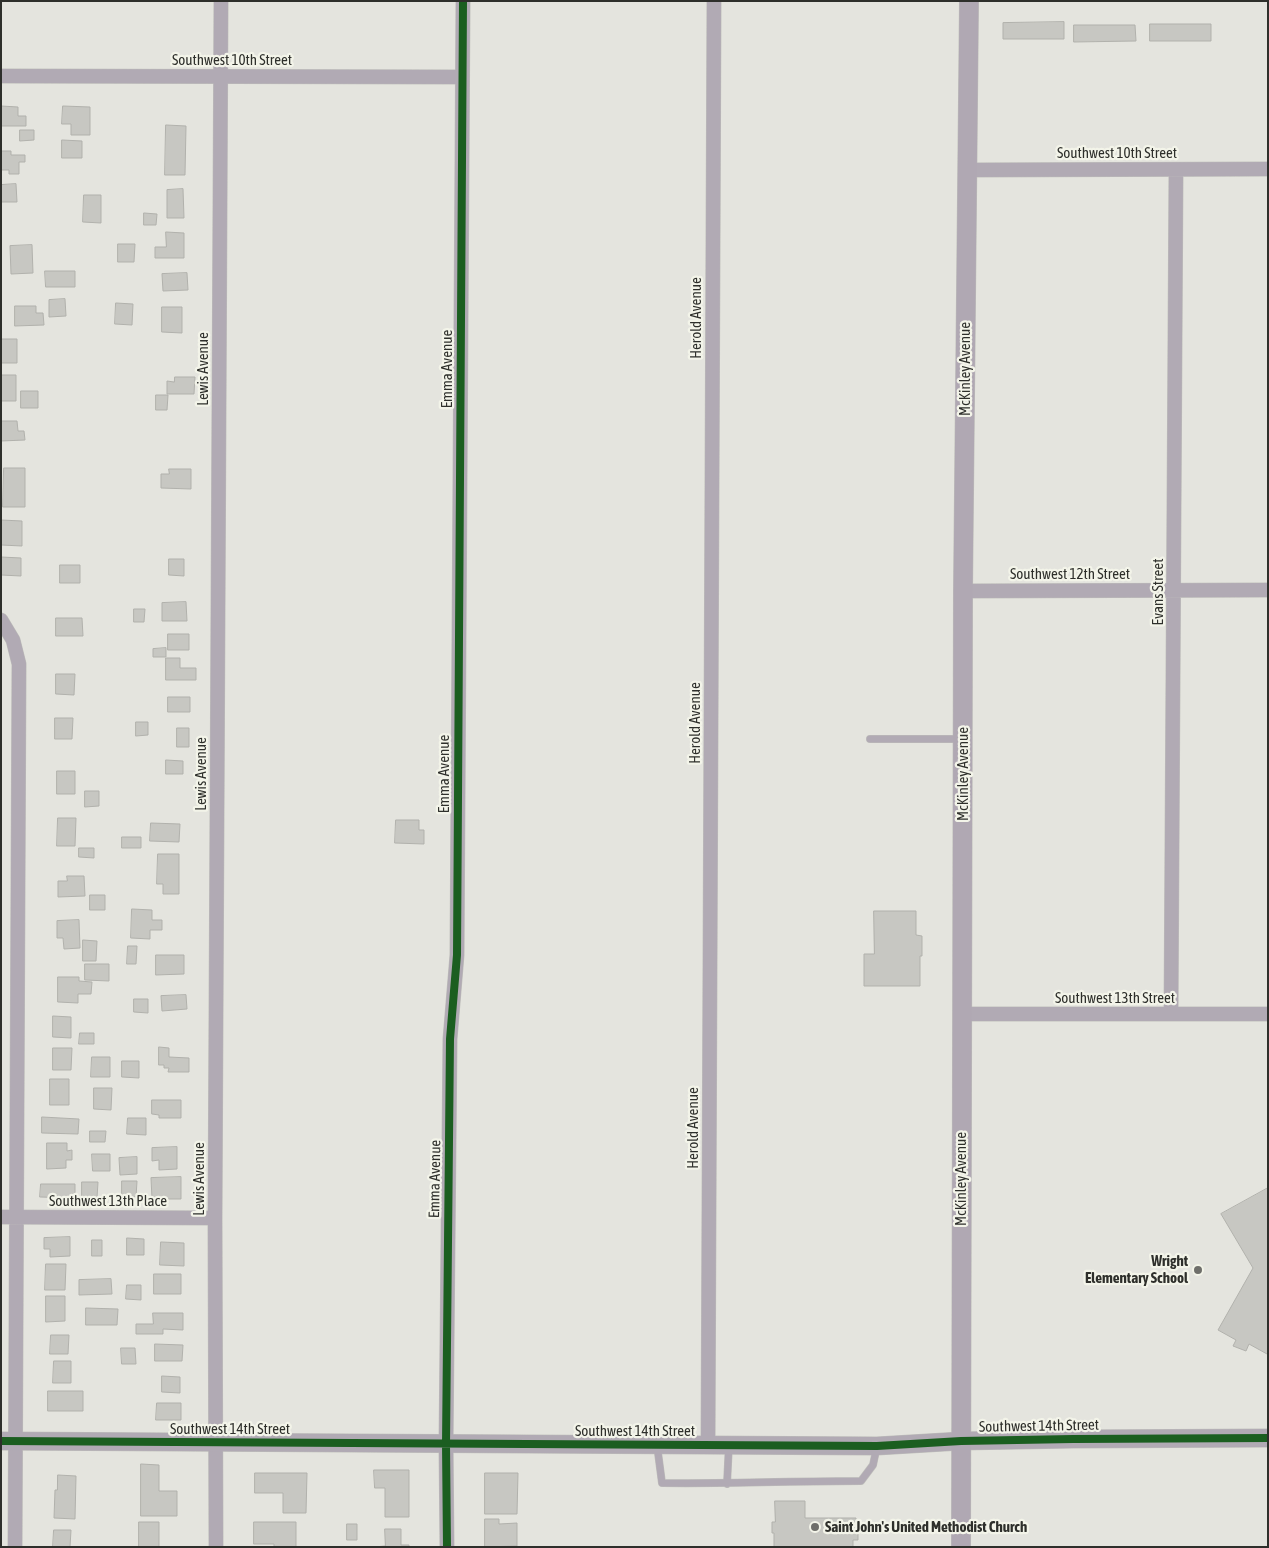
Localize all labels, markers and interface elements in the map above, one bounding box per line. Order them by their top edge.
street label: Southwest 10th Street [172,51,292,69]
street label: Southwest 10th Street [1057,144,1177,162]
street label: Herold Avenue [687,277,705,359]
street label: McKinley Avenue [956,322,974,416]
street label: Emma Avenue [438,330,456,408]
street label: Lewis Avenue [194,332,212,406]
street label: Evans Street [1149,559,1167,625]
street label: Southwest 12th Street [1010,565,1130,583]
street label: Herold Avenue [686,682,704,764]
street label: McKinley Avenue [954,727,972,821]
street label: Emma Avenue [435,735,453,813]
street label: Lewis Avenue [192,737,210,811]
street label: Southwest 13th Street [1055,989,1175,1007]
street label: Herold Avenue [684,1087,702,1169]
street label: McKinley Avenue [952,1132,970,1226]
street label: Emma Avenue [425,1140,445,1218]
street label: Lewis Avenue [190,1142,208,1216]
street label: Southwest 13th Place [49,1192,167,1210]
place label: Wright Elementary School [1085,1252,1188,1287]
marker: Wright Elementary School [1192,1264,1204,1276]
street label: Southwest 14th Street [979,1416,1099,1436]
street label: Southwest 14th Street [170,1420,290,1438]
street label: Southwest 14th Street [575,1422,695,1440]
place label: Saint John's United Methodist Church [825,1518,1027,1536]
marker: Saint John's United Methodist Church [809,1521,821,1533]

